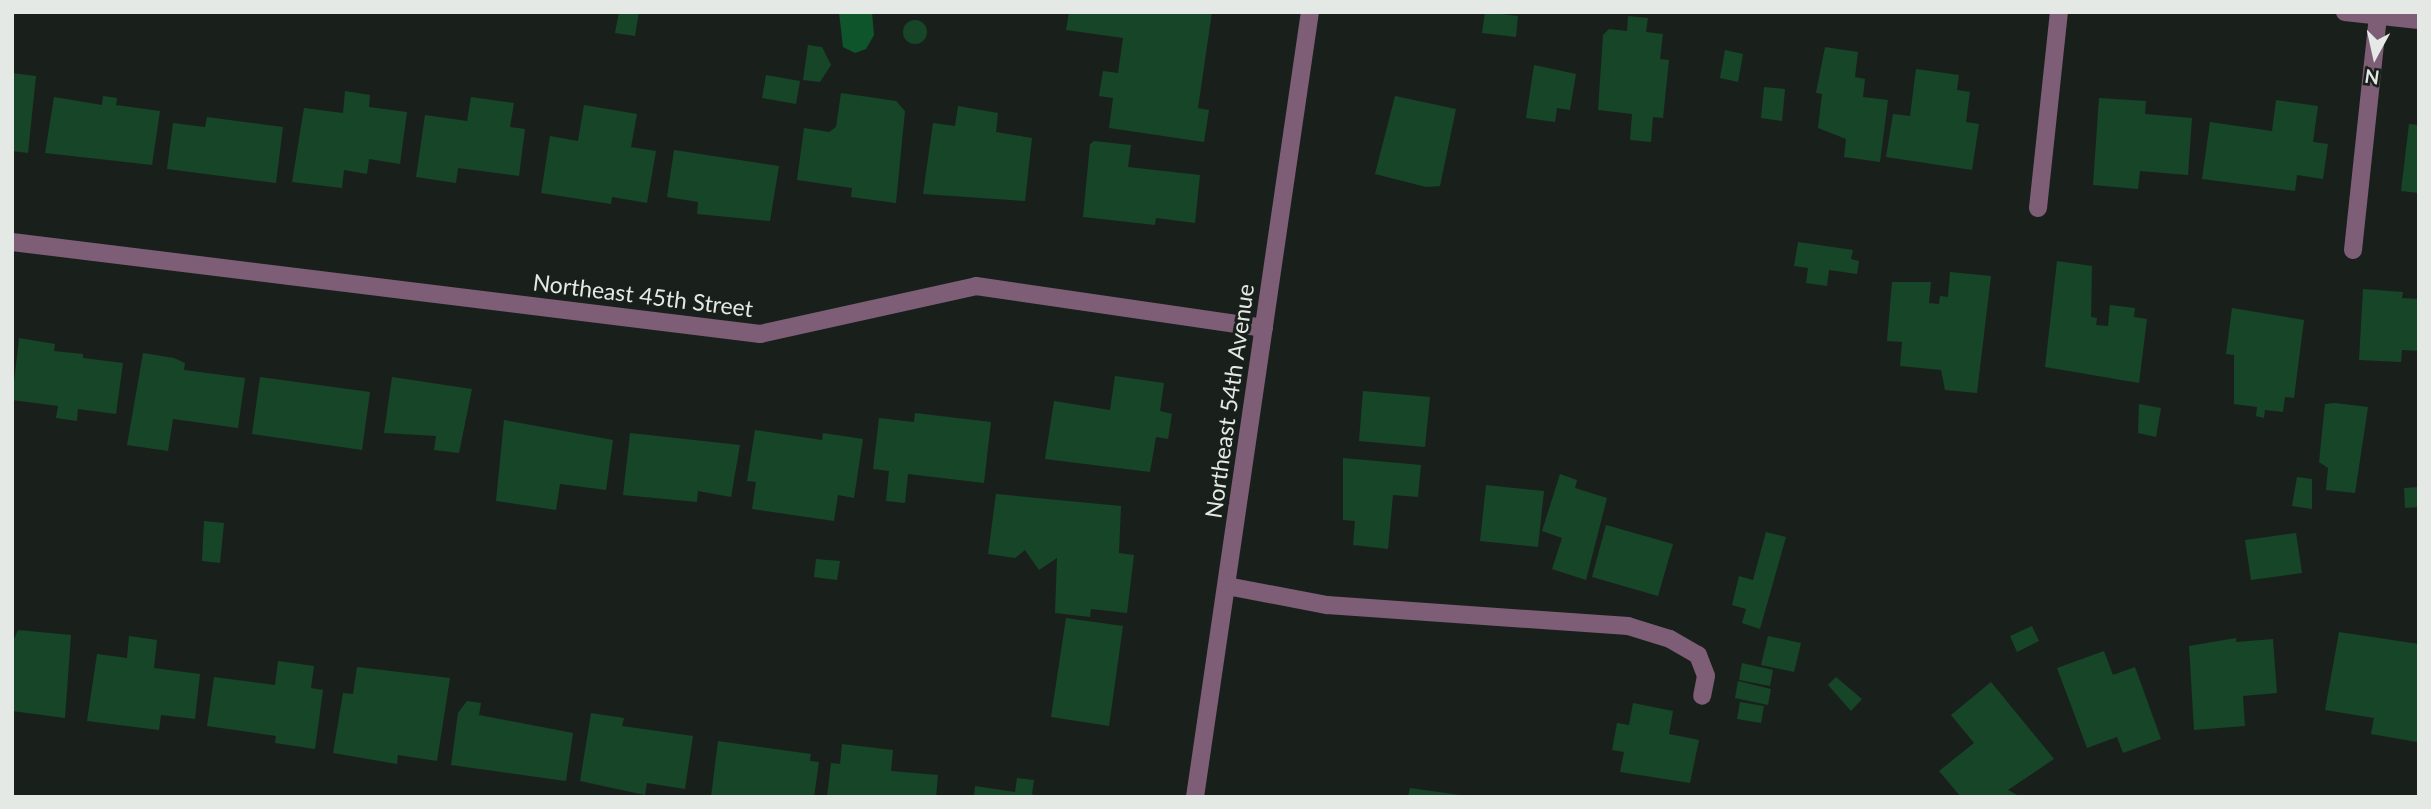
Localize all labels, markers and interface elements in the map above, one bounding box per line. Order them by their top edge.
north arrow [2340,21,2410,91]
text: N [2363,65,2381,90]
street label: Northeast 45th Street [531,268,755,322]
street label: Northeast 54th Avenue [1199,282,1259,520]

